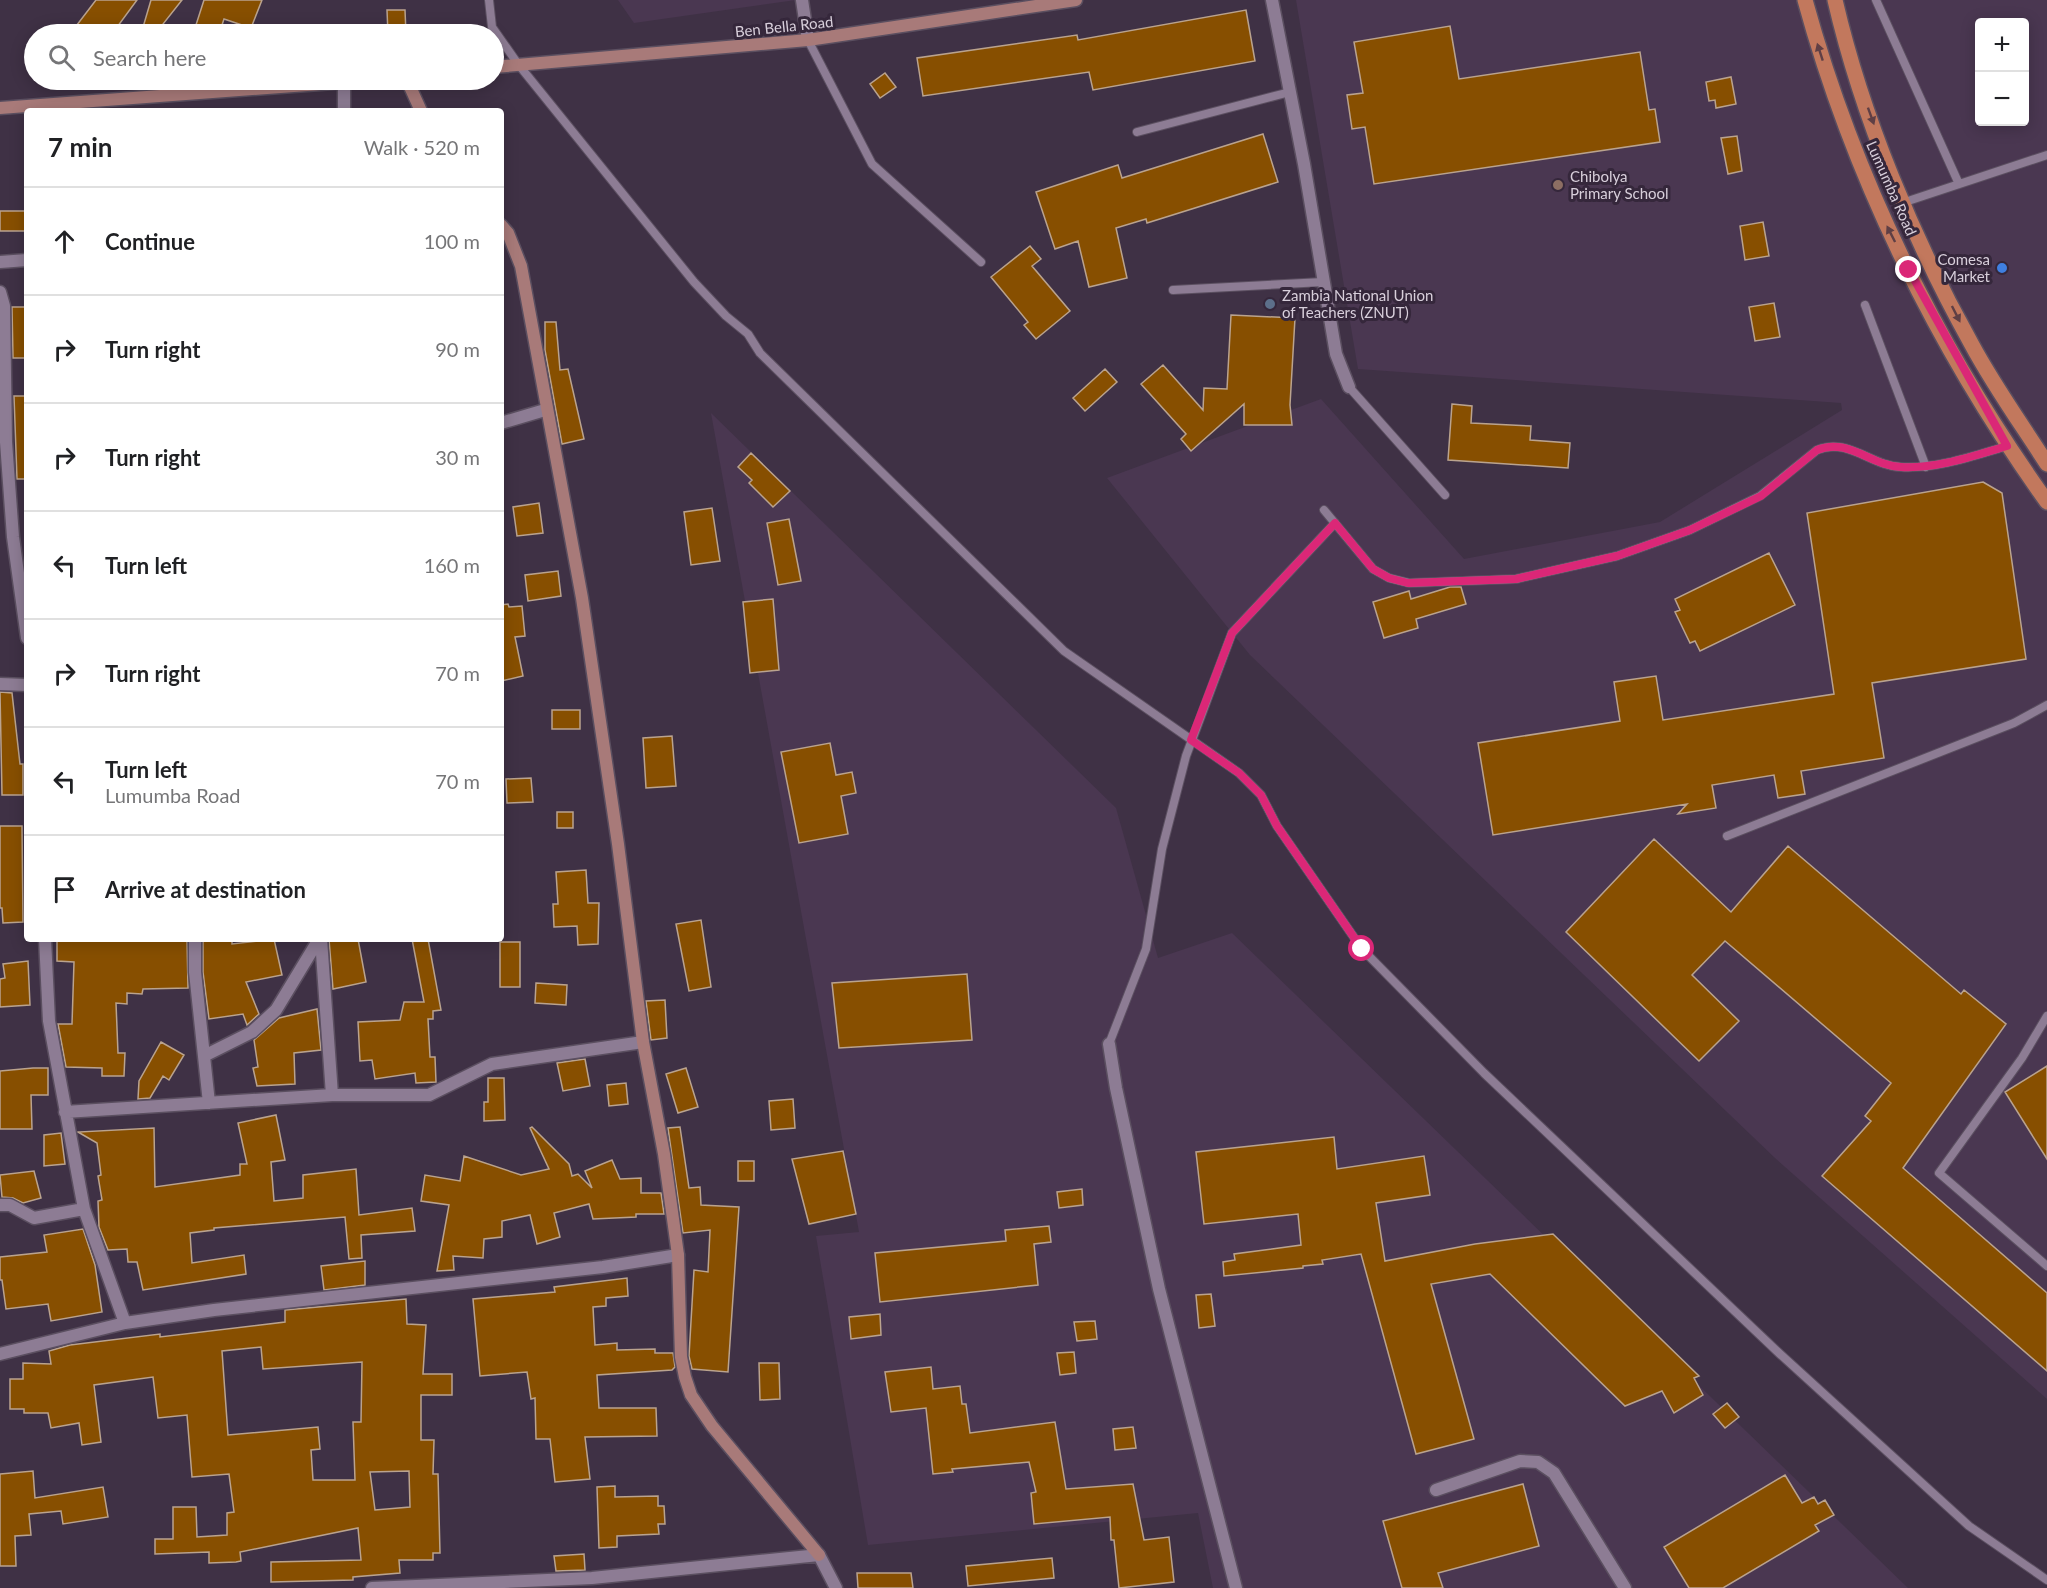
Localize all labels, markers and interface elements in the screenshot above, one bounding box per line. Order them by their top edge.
street label: Ben Bella Road [734,12,834,40]
map controls [1975,18,2029,126]
button: + [1975,18,2029,72]
search box [24,24,504,90]
icon: search [45,41,78,74]
one-way arrow [1815,43,1825,61]
text: Search here [93,44,206,71]
button: − [1975,72,2029,126]
one-way arrow [1867,107,1877,125]
text: 7 min [48,131,112,163]
text: Walk · 520 m [364,135,480,159]
street label: Lumumba Road [1863,138,1921,238]
place label: Chibolya Primary School [1570,167,1669,202]
marker: Chibolya Primary School [1551,178,1565,192]
icon: ahead [48,225,81,258]
one-way arrow [1886,225,1896,242]
text: Continue [105,228,195,255]
text: 100 m [424,229,480,253]
place label: Comesa Market [1937,250,1991,285]
route end [1895,256,1921,282]
marker: Comesa Market [1995,261,2009,275]
place label: Zambia National Union of Teachers (ZNUT) [1282,286,1433,321]
marker: Zambia National Union of Teachers (ZNUT) [1263,297,1277,311]
one-way arrow [1951,306,1961,323]
icon: right [48,333,81,366]
text: Turn right [105,336,200,363]
text: 90 m [435,337,480,361]
icon: right [48,441,81,474]
text: Turn right [105,444,200,471]
text: 30 m [435,445,480,469]
icon: left [48,549,81,582]
text: Turn left [105,552,187,579]
text: 160 m [424,553,480,577]
icon: right [48,657,81,690]
text: Turn right [105,660,200,687]
text: 70 m [435,661,480,685]
text: Turn left [105,756,187,783]
icon: left [48,765,81,798]
text: 70 m [435,769,480,793]
text: Lumumba Road [105,783,241,807]
icon: arrive [48,873,81,906]
text: Arrive at destination [105,876,306,903]
route start [1348,935,1374,961]

